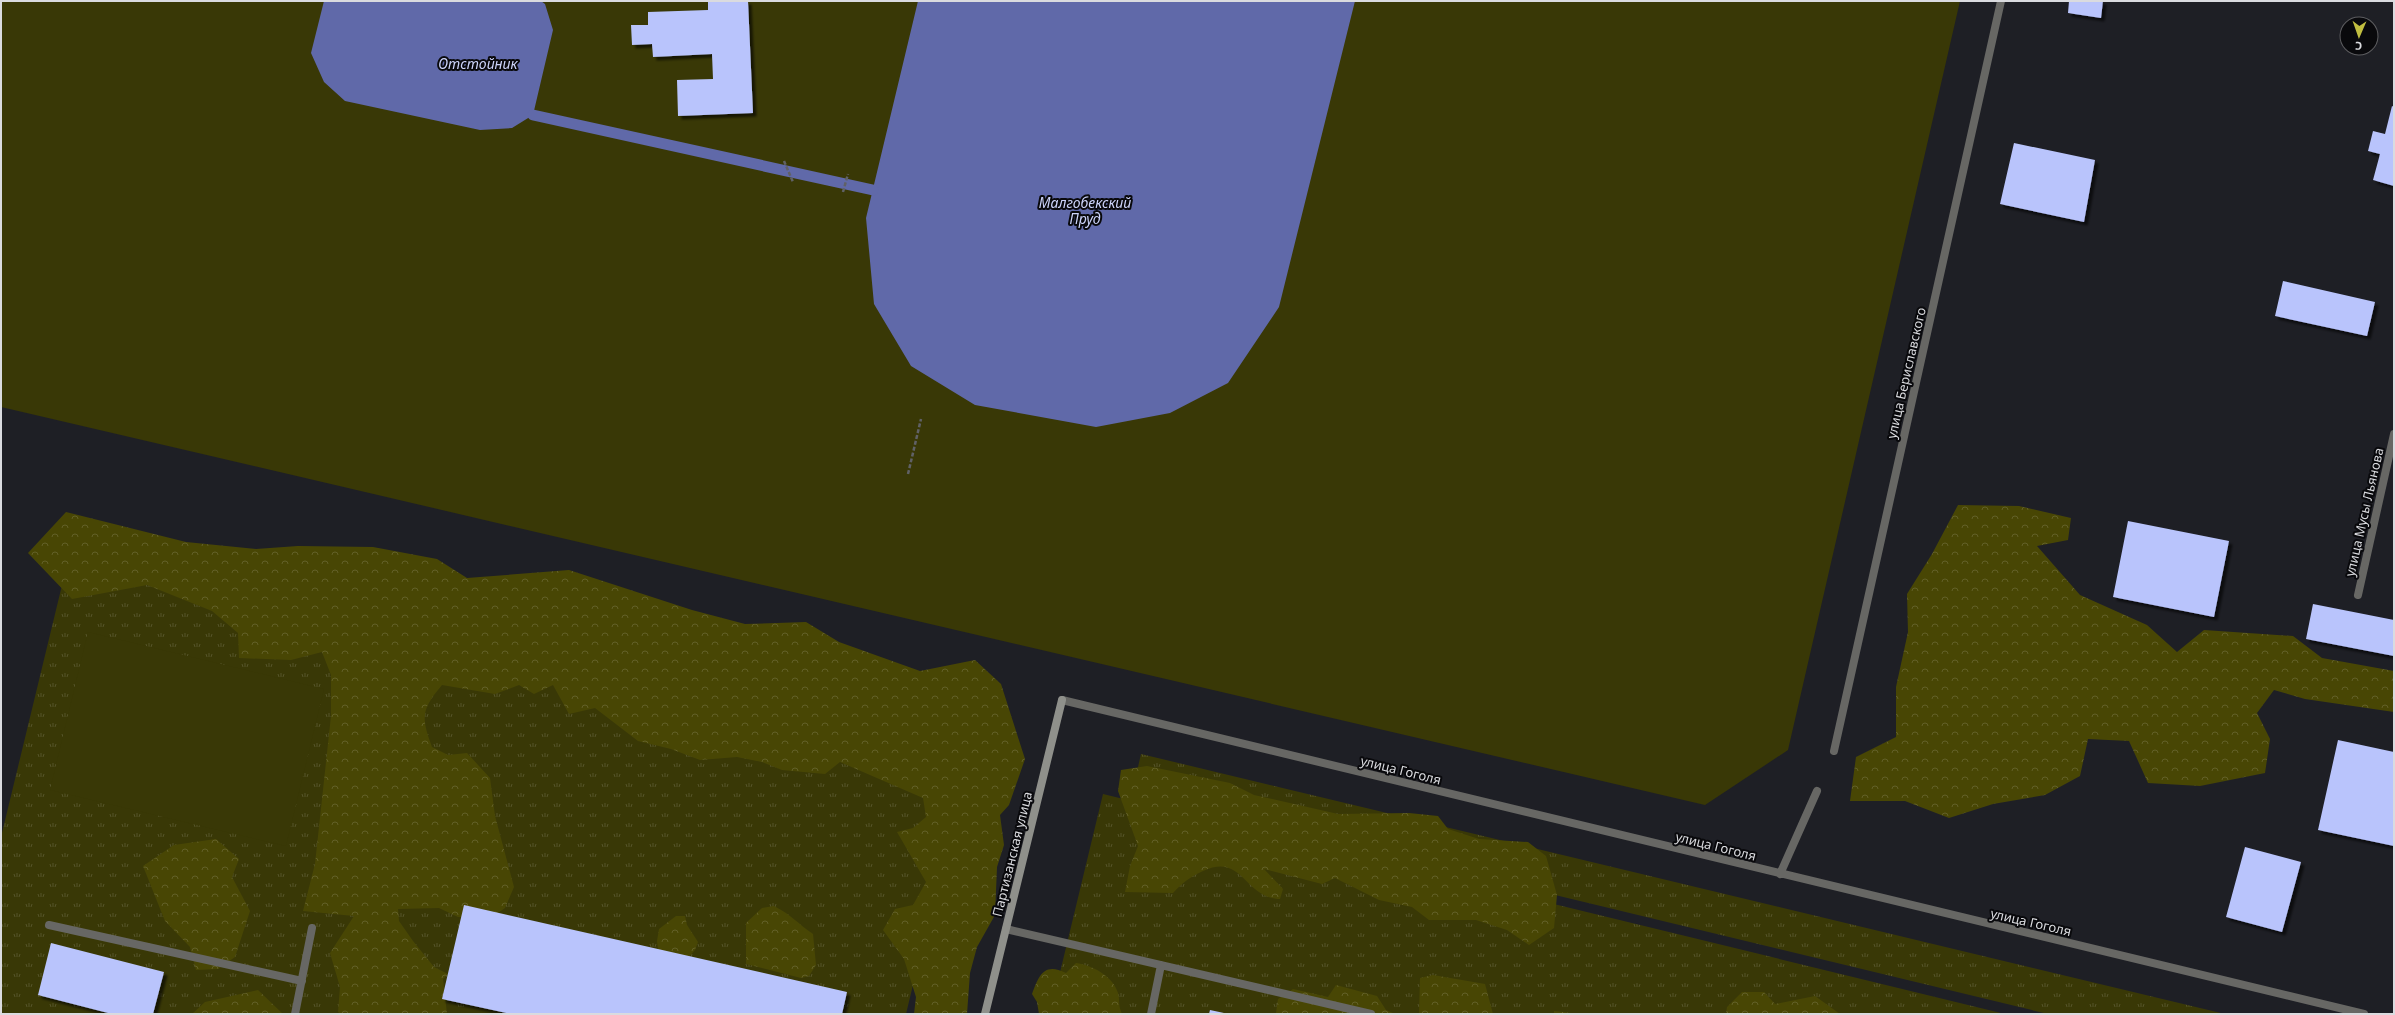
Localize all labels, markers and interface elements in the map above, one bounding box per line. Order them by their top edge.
north arrow [2339,16,2379,56]
text: С [2355,39,2362,54]
water label: Отстойник [438,54,519,73]
water label: Малгобекский Пруд [1039,193,1131,228]
street label: улица Бериславского [1882,305,1930,440]
street label: улица Мусы Льянова [2340,446,2388,578]
street label: улица Гоголя [1359,751,1443,789]
street label: Партизанская улица [988,790,1036,918]
street label: улица Гоголя [1674,827,1758,865]
street label: улица Гоголя [1989,904,2073,940]

